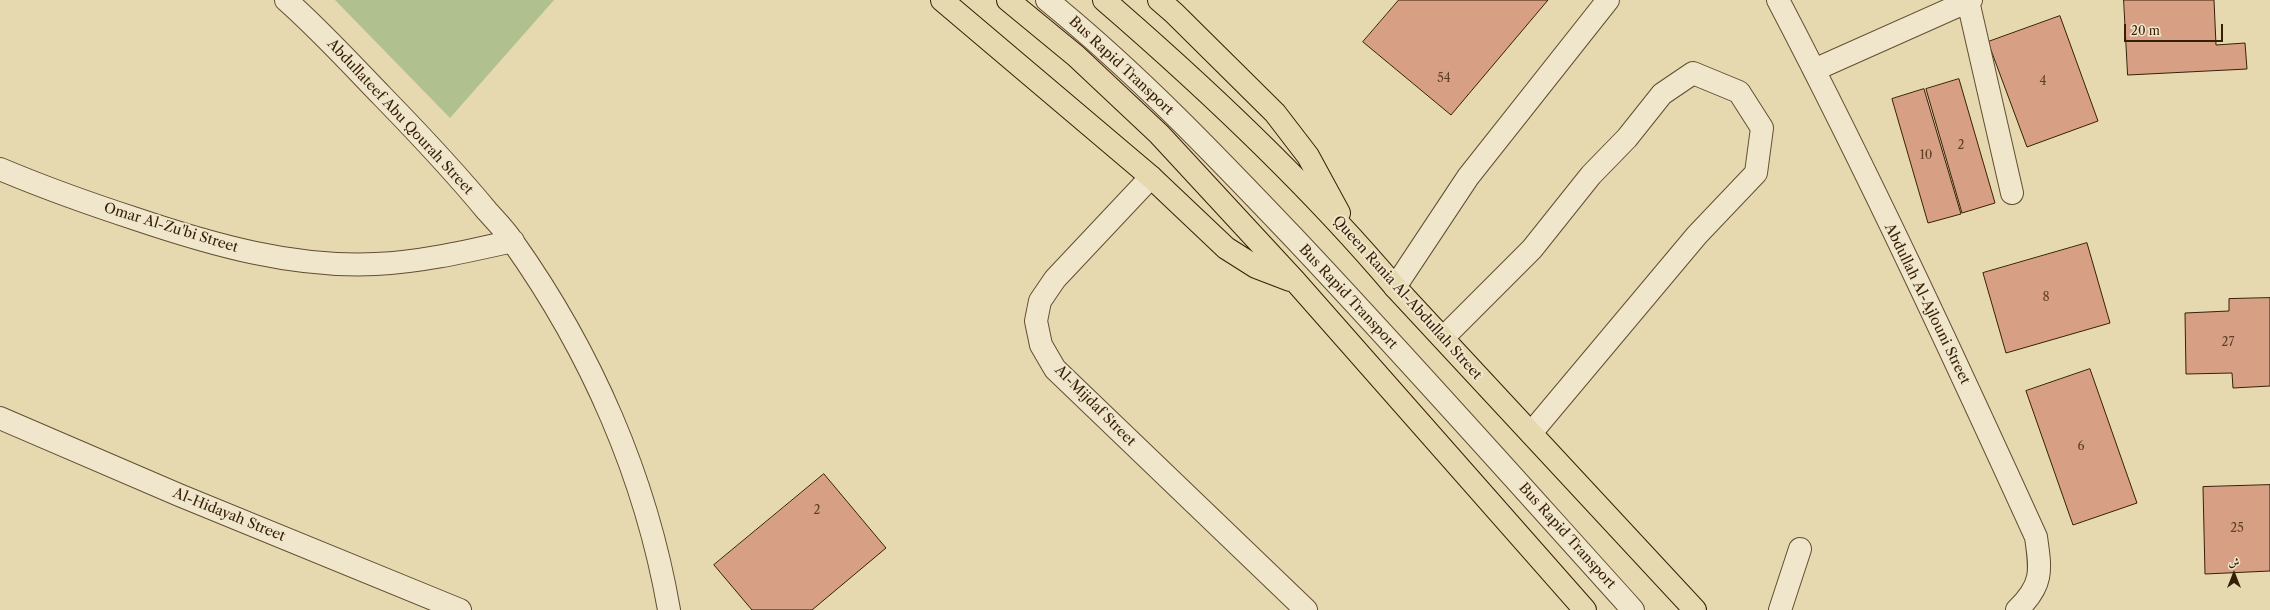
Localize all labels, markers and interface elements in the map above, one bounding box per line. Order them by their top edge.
street label: Bus Rapid Transport [1065,13,1177,119]
scale bar [2126,16,2225,42]
text: 20 m [2131,23,2160,38]
street label: Abdullateef Abu Qourah Street [323,36,477,198]
house number: 54 [1437,72,1451,86]
house number: 4 [2040,75,2046,89]
house number: 2 [1958,139,1964,153]
house number: 10 [1920,149,1932,163]
street label: Omar Al-Zu'bi Street [102,200,240,256]
street label: Queen Rania Al-Abdullah Street [1329,213,1485,383]
street label: Abdullah Al-Ajlouni Street [1881,221,1973,387]
street label: Bus Rapid Transport [1295,241,1401,353]
house number: 8 [2042,291,2050,305]
house number: 27 [2222,336,2234,350]
street label: Al-Mijdaf Street [1051,362,1139,450]
house number: 6 [2077,440,2085,454]
street label: Bus Rapid Transport [1515,480,1619,592]
street label: Al-Hidayah Street [170,485,288,545]
house number: 2 [814,504,820,518]
house number: 25 [2230,522,2244,536]
north arrow [2214,554,2254,594]
text: ش [2229,555,2239,569]

